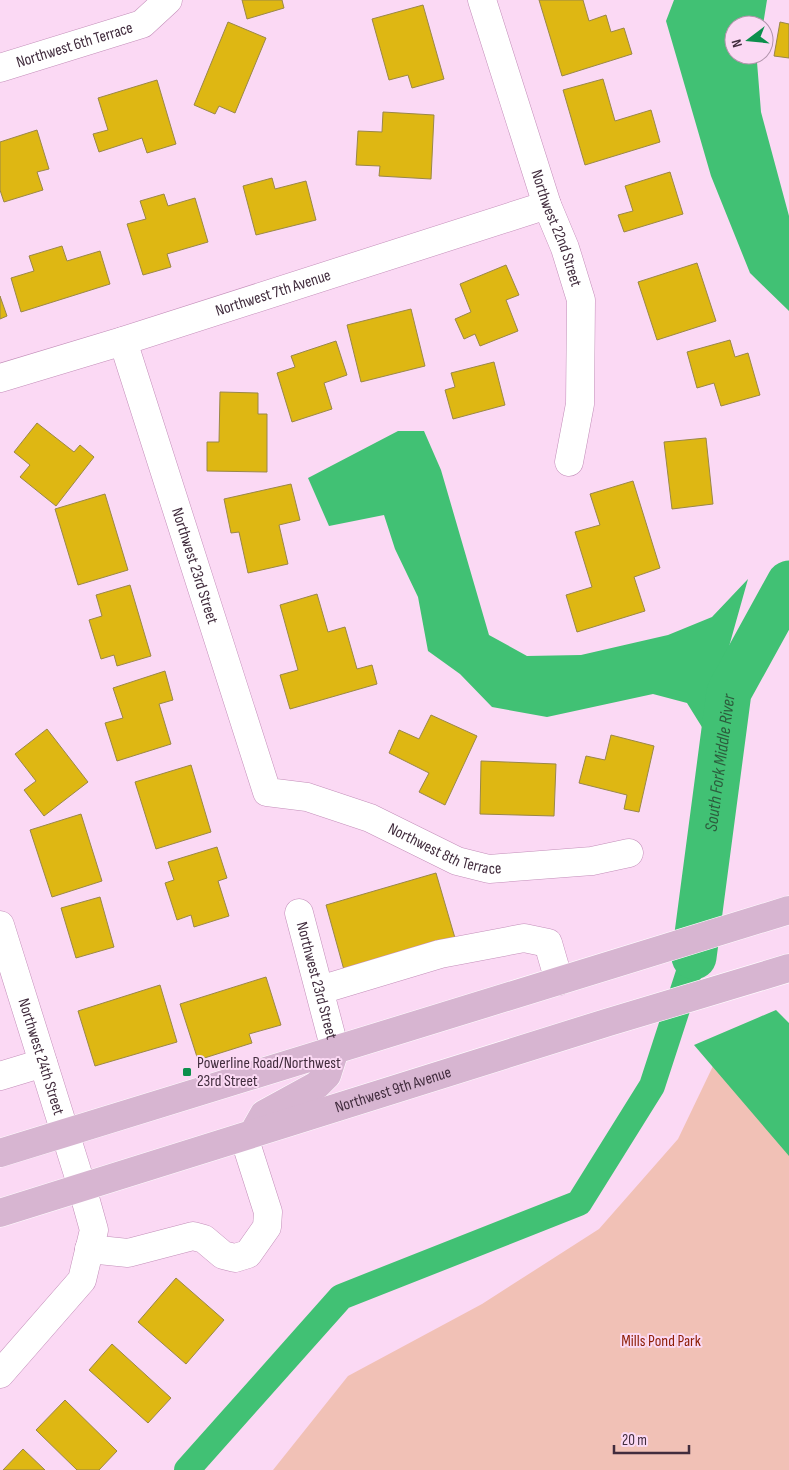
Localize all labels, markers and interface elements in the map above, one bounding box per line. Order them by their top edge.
north arrow [724,15,774,65]
street label: Northwest 6th Terrace [14,18,135,72]
text: N [728,38,746,49]
street label: Northwest 22nd Street [527,167,586,289]
street label: Northwest 7th Avenue [213,266,333,320]
street label: Northwest 23rd Street [167,505,222,626]
water label: South Fork Middle River [700,692,739,833]
street label: Northwest 8th Terrace [385,819,502,879]
street label: Northwest 23rd Street [292,920,341,1042]
street label: Northwest 24th Street [14,996,68,1117]
place label: Powerline Road/Northwest 23rd Street [197,1054,341,1091]
street label: Northwest 9th Avenue [333,1063,453,1117]
marker: Powerline Road/Northwest 23rd Street [181,1066,193,1078]
park label: Mills Pond Park [621,1332,701,1351]
scale bar [614,1422,689,1454]
text: 20 m [622,1431,647,1450]

